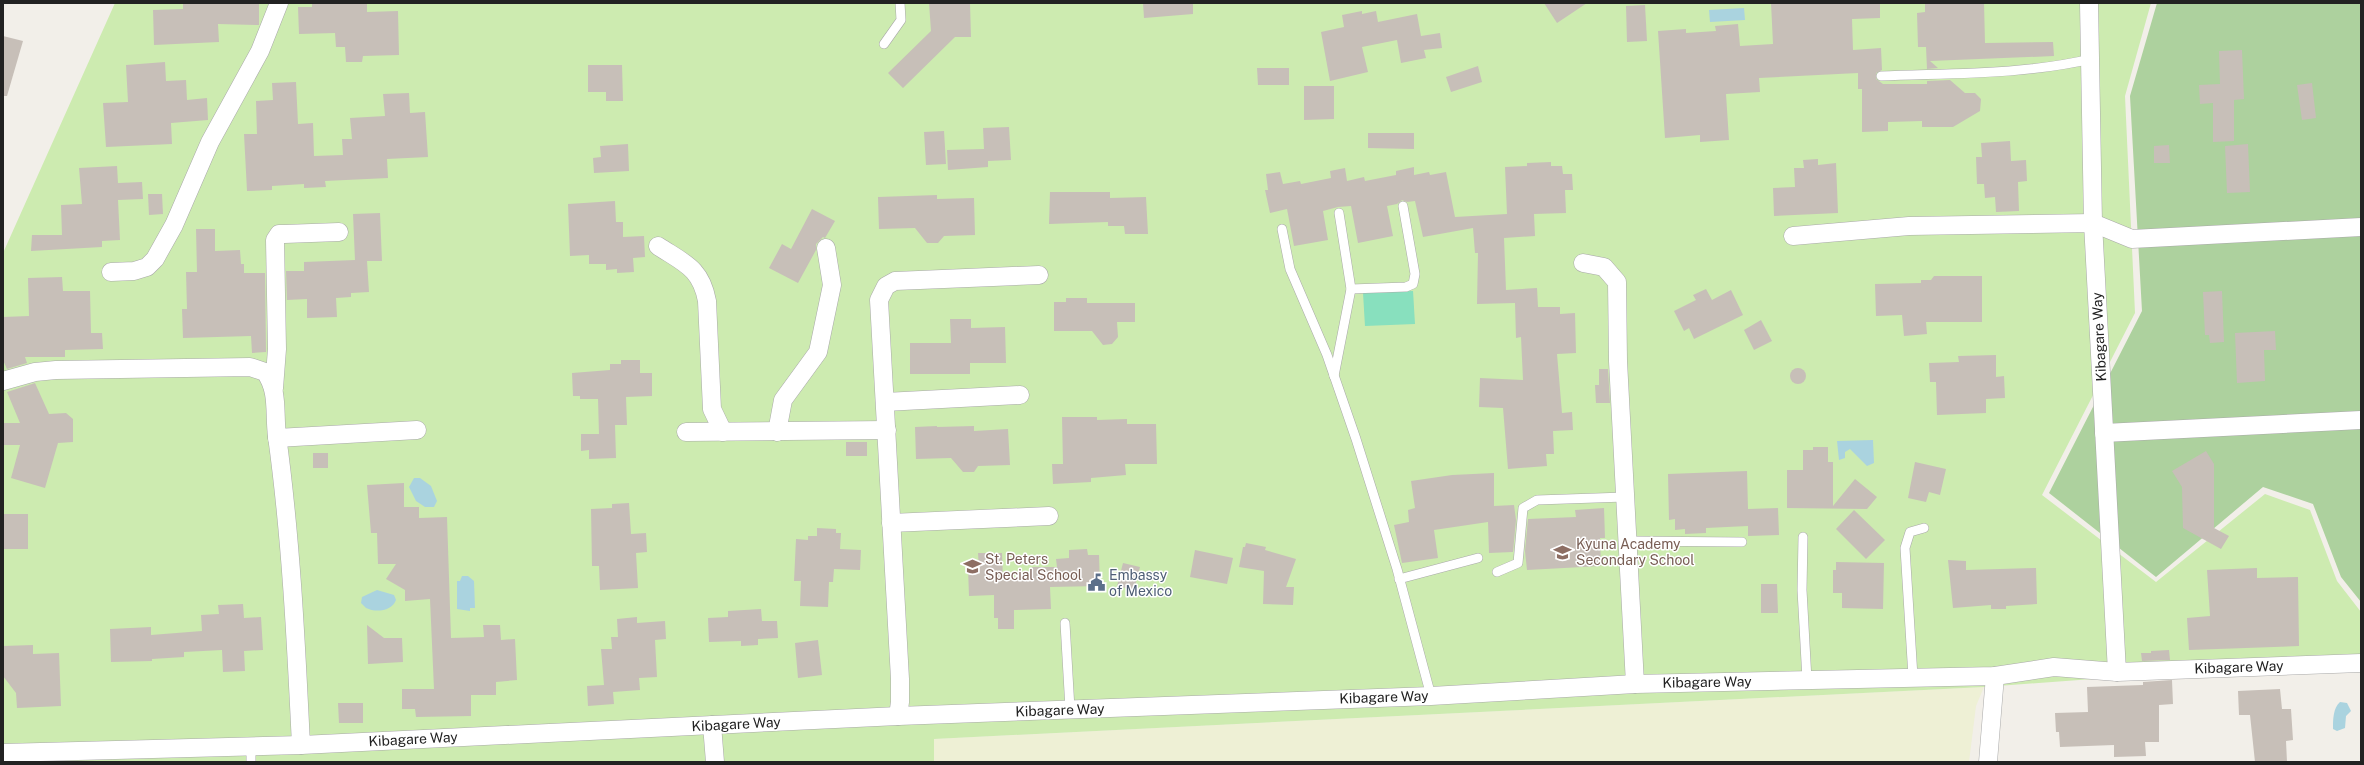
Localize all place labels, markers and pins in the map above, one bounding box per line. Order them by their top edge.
place label: Kyuna Academy Secondary School [1576,536,1695,568]
school or university icon: Kyuna Academy Secondary School [1553,542,1573,562]
place label: St. Peters Special School [985,551,1082,583]
school or university icon: St. Peters Special School [962,557,982,577]
place label: Embassy of Mexico [1109,567,1172,599]
public building icon: Embassy of Mexico [1086,573,1106,593]

